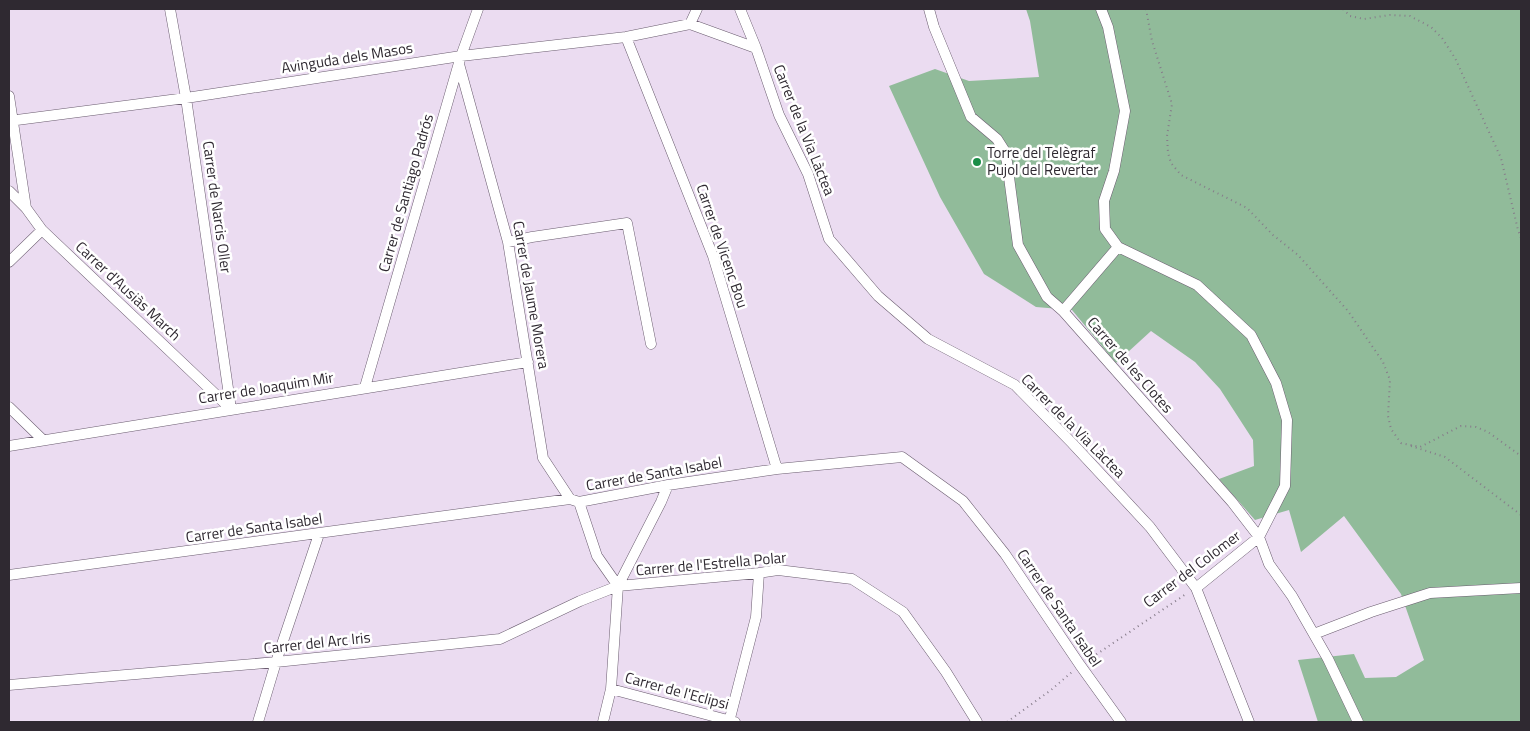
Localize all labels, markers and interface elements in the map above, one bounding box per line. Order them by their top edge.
street label: Avinguda dels Masos [279,36,414,79]
street label: Carrer de la Via Làctea [768,61,841,199]
street label: Carrer de Santiago Padrós [372,111,439,275]
street label: Carrer de Narcis Oller [197,139,238,274]
place label: Torre del Telègraf Pujol del Reverter [987,141,1099,181]
marker: Torre del Telègraf Pujol del Reverter [971,156,983,168]
street label: Carrer de Vicenc Bou [690,181,754,311]
street label: Carrer de Jaume Morera [507,219,556,371]
street label: Carrer d'Ausiàs March [70,235,186,346]
street label: Carrer de les Clotes [1082,311,1179,418]
street label: Carrer de Joaquim Mir [197,365,335,410]
street label: Carrer de la Via Làctea [1016,368,1131,483]
street label: Carrer de Santa Isabel [584,450,724,497]
street label: Carrer de Santa Isabel [184,507,324,548]
street label: Carrer del Colomer [1138,524,1245,613]
street label: Carrer de Santa Isabel [1011,544,1107,671]
street label: Carrer de l'Estrella Polar [635,545,787,582]
street label: Carrer del Arc Iris [262,625,371,660]
street label: Carrer de l'Eclipsi [622,666,732,715]

